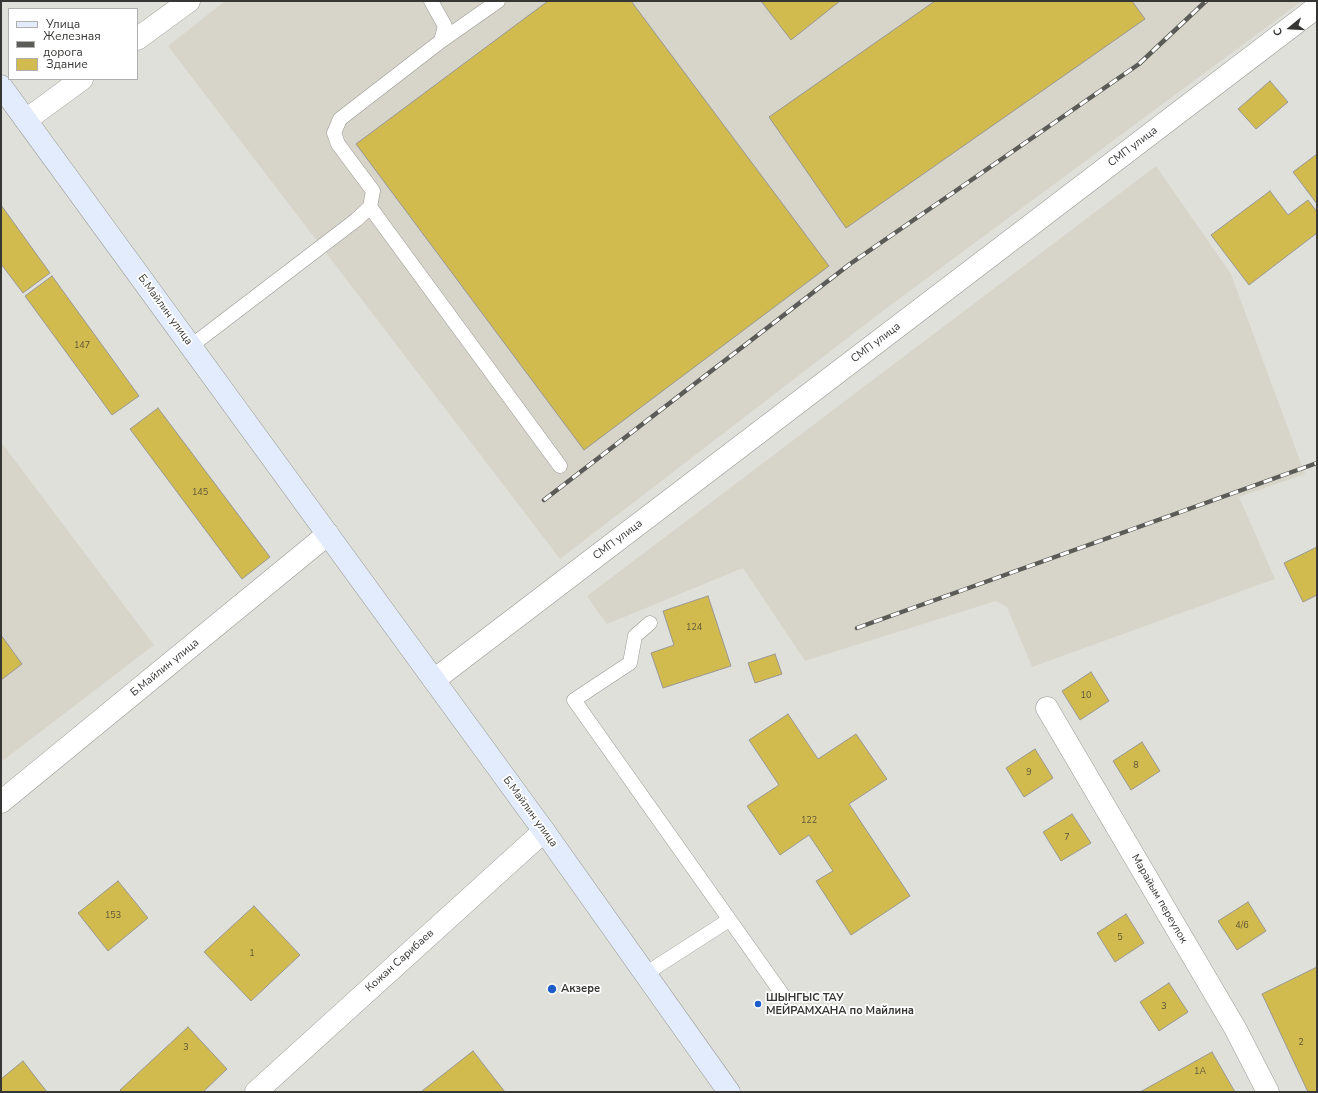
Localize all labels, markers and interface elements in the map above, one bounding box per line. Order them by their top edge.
legend [8,8,138,80]
north arrow [1270,8,1310,48]
text: Улица [46,16,80,32]
text: С [1270,26,1286,38]
text: Железная дорога [43,28,101,60]
text: Здание [46,56,88,72]
street label: СМП улица [1106,124,1160,170]
street label: Б.Майлин улица [135,272,195,348]
street label: СМП улица [849,320,903,366]
house number: 147 [74,341,90,351]
house number: 145 [192,488,208,498]
street label: СМП улица [591,517,645,563]
house number: 124 [686,623,702,633]
street label: Б.Майлин улица [128,636,202,700]
house number: 10 [1081,691,1091,701]
house number: 8 [1133,761,1139,771]
house number: 9 [1026,768,1032,778]
street label: Б.Майлин улица [500,774,560,850]
house number: 122 [801,816,817,826]
house number: 7 [1064,833,1070,843]
street label: Марайым переулок [1128,852,1190,946]
house number: 153 [105,911,121,921]
house number: 4/6 [1235,921,1249,931]
street label: Кожан Сарибаев [363,927,437,995]
house number: 5 [1117,933,1123,943]
house number: 1 [249,949,255,959]
place label: Акзере [561,982,600,996]
marker: Акзере [546,983,558,995]
place label: ШЫНГЫС ТАУ МЕЙРАМХАНА по Майлина [766,991,914,1017]
marker: ШЫНГЫС ТАУ МЕЙРАМХАНА по Майлина [753,999,763,1009]
house number: 3 [1161,1002,1167,1012]
house number: 2 [1298,1038,1304,1048]
house number: 3 [183,1043,189,1053]
house number: 1А [1194,1067,1206,1077]

